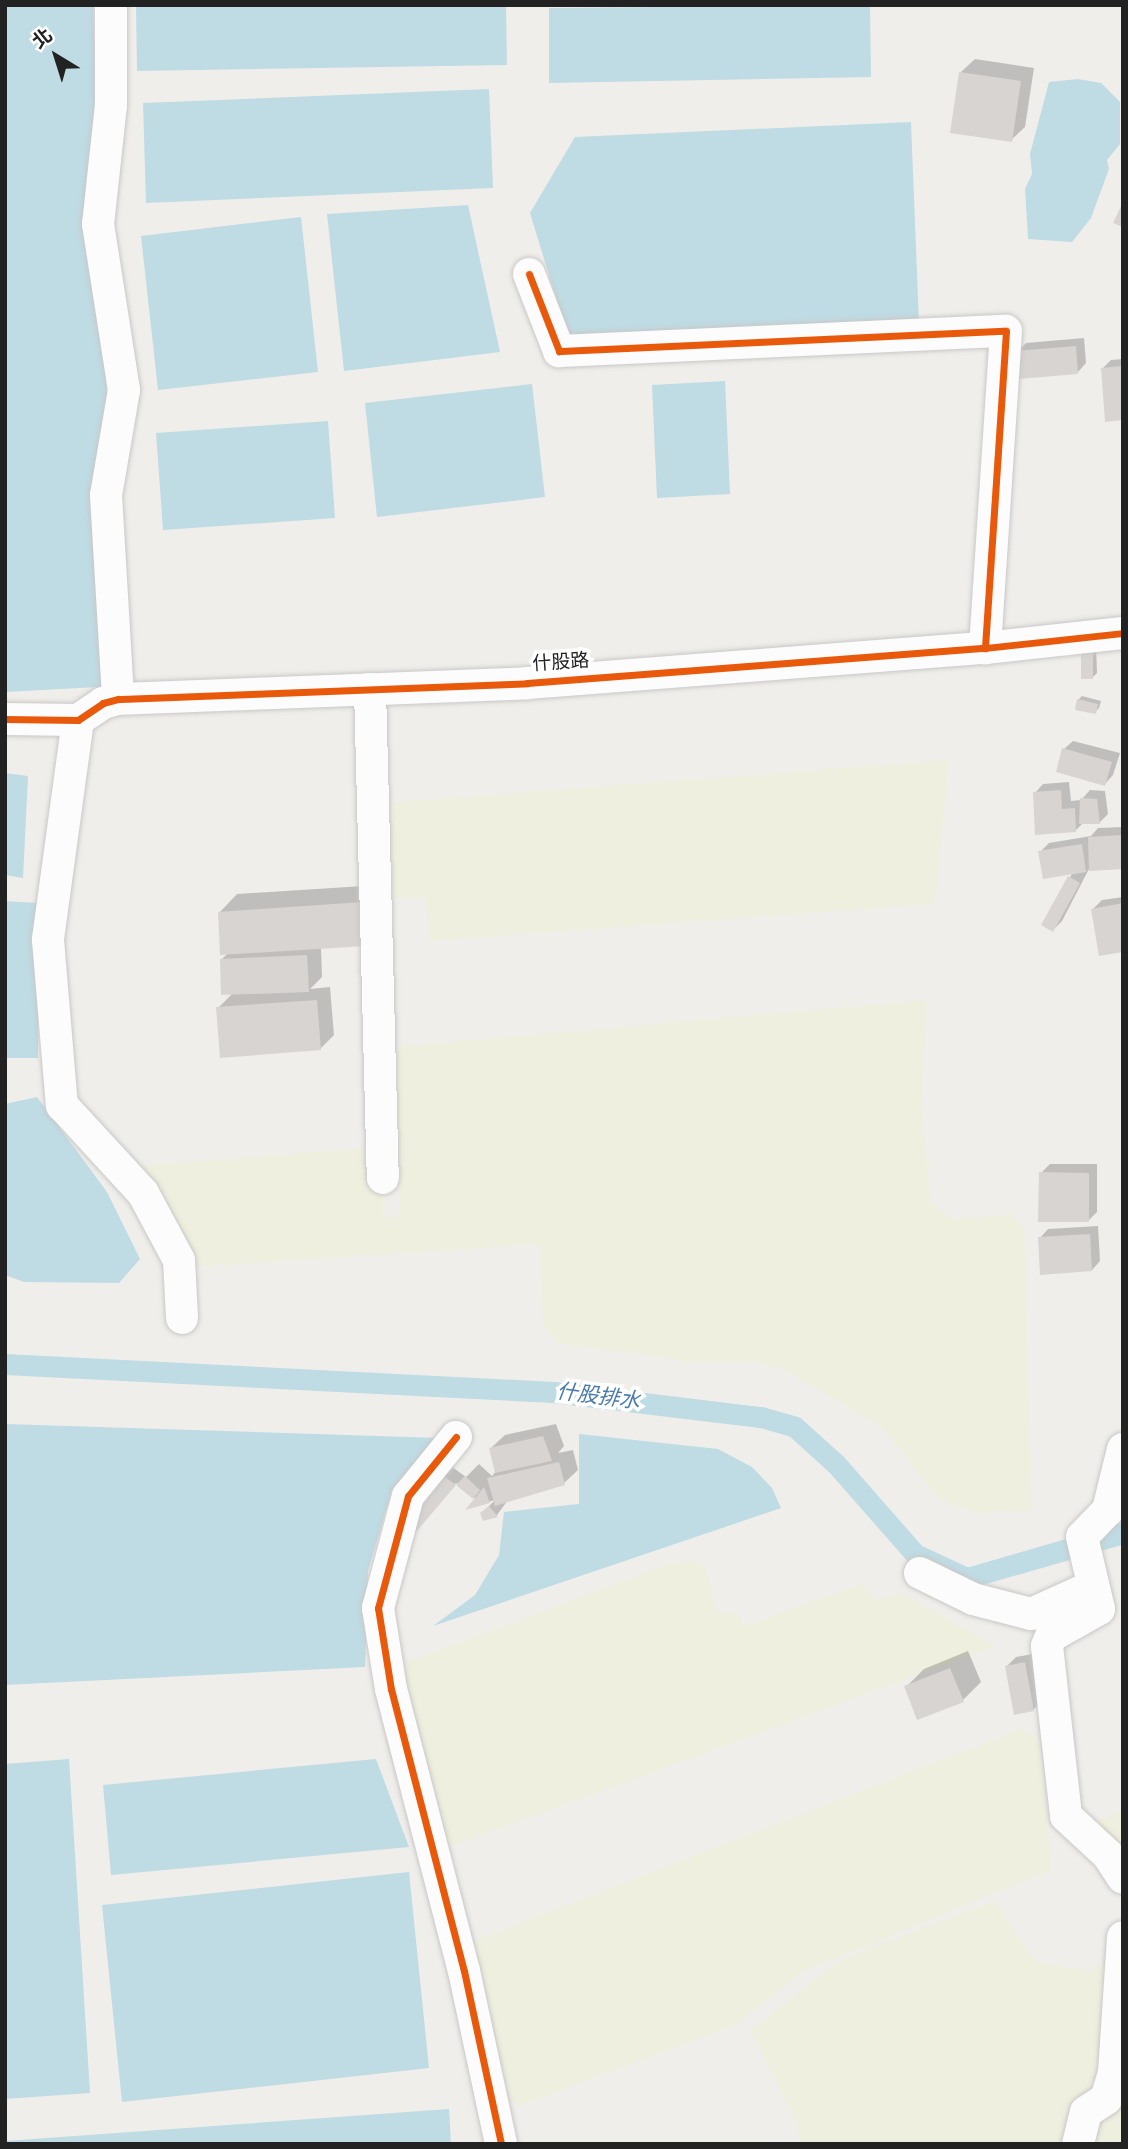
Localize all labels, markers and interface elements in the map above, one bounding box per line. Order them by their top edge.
north arrow [21,21,91,91]
text: 北 [28,24,58,55]
street label: 什股路 [532,651,590,677]
water label: 什股排水 [555,1380,641,1416]

